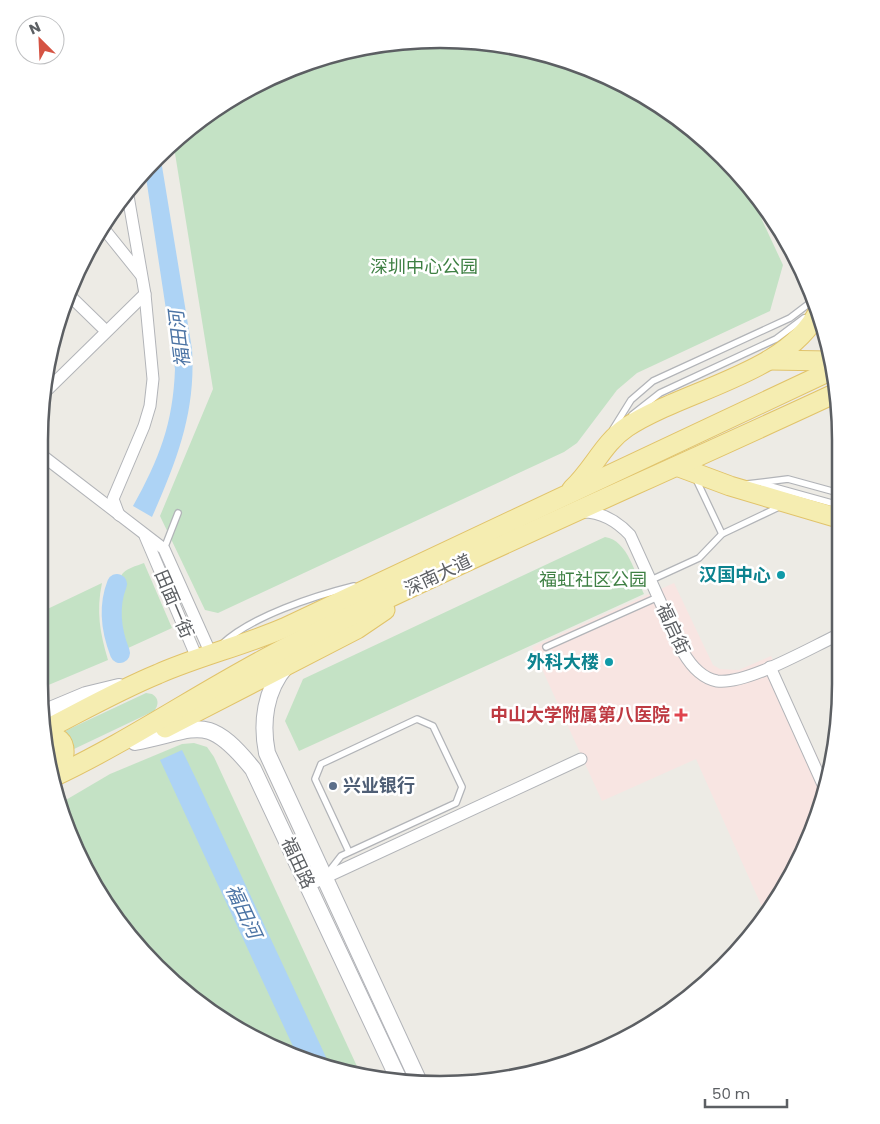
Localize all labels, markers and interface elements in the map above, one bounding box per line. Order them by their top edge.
north arrow [15,15,65,65]
text: N [26,17,44,39]
park label: 深圳中心公园 [370,254,478,279]
water label: 福田河 [162,305,196,369]
street label: 深南大道 [400,548,476,601]
place label: 汉国中心 [699,562,771,587]
street label: 田面一街 [149,566,200,642]
park label: 福虹社区公园 [539,567,647,592]
marker: 汉国中心 [775,569,787,581]
street label: 福启街 [651,599,696,659]
place label: 外科大楼 [527,649,599,674]
marker: 外科大楼 [603,656,615,668]
place label: 中山大学附属第八医院 [490,702,670,727]
marker: 中山大学附属第八医院 [674,708,688,722]
place label: 兴业银行 [343,773,415,798]
marker: 兴业银行 [327,780,339,792]
street label: 福田路 [276,833,321,893]
water label: 福田河 [219,880,270,946]
scale bar [705,1076,788,1108]
text: 50 m [712,1083,750,1104]

